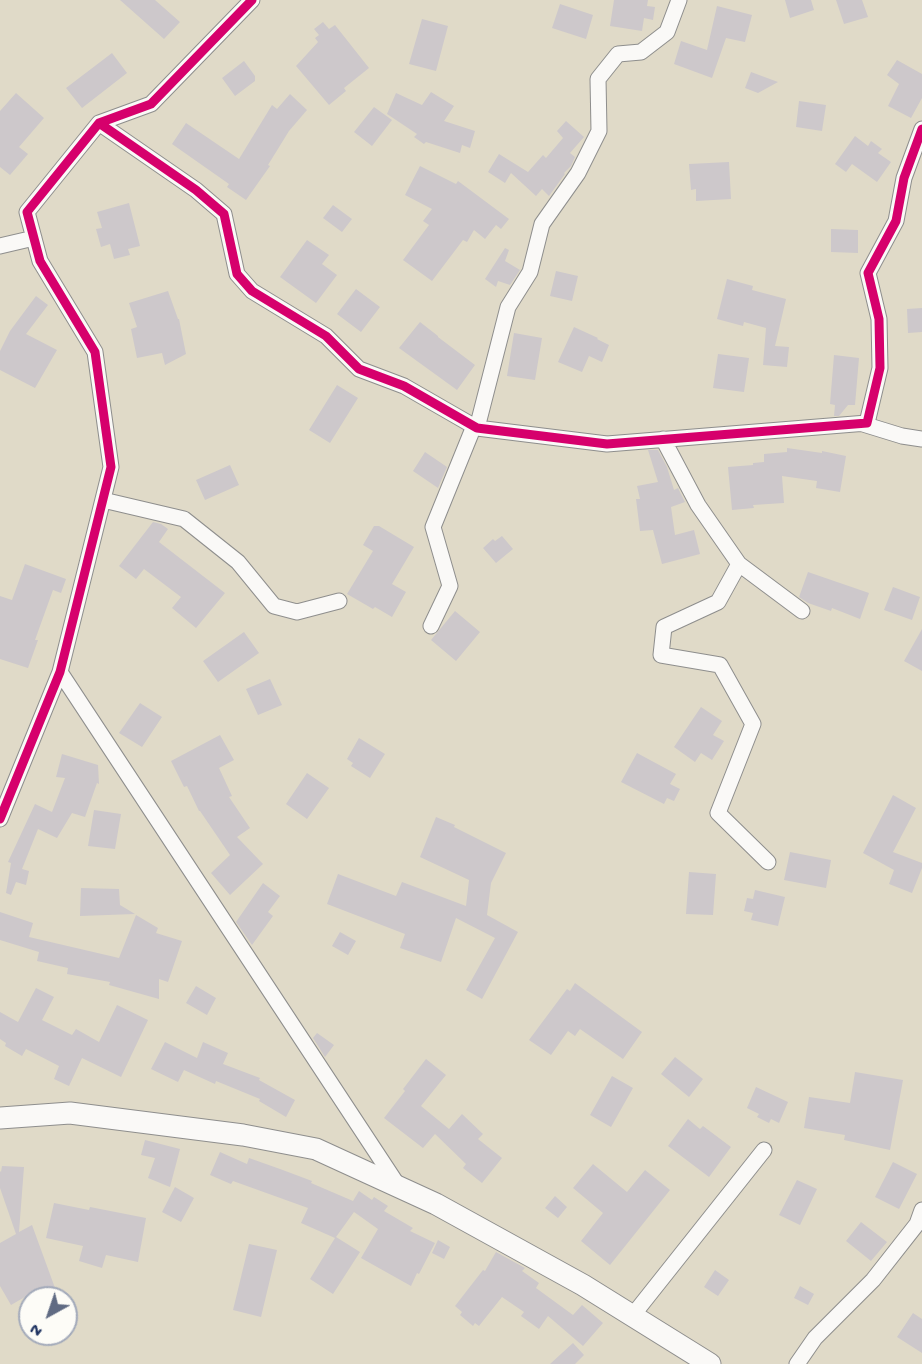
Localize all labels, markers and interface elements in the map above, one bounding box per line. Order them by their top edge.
north arrow [18,1286,78,1346]
text: N [27,1318,48,1339]

